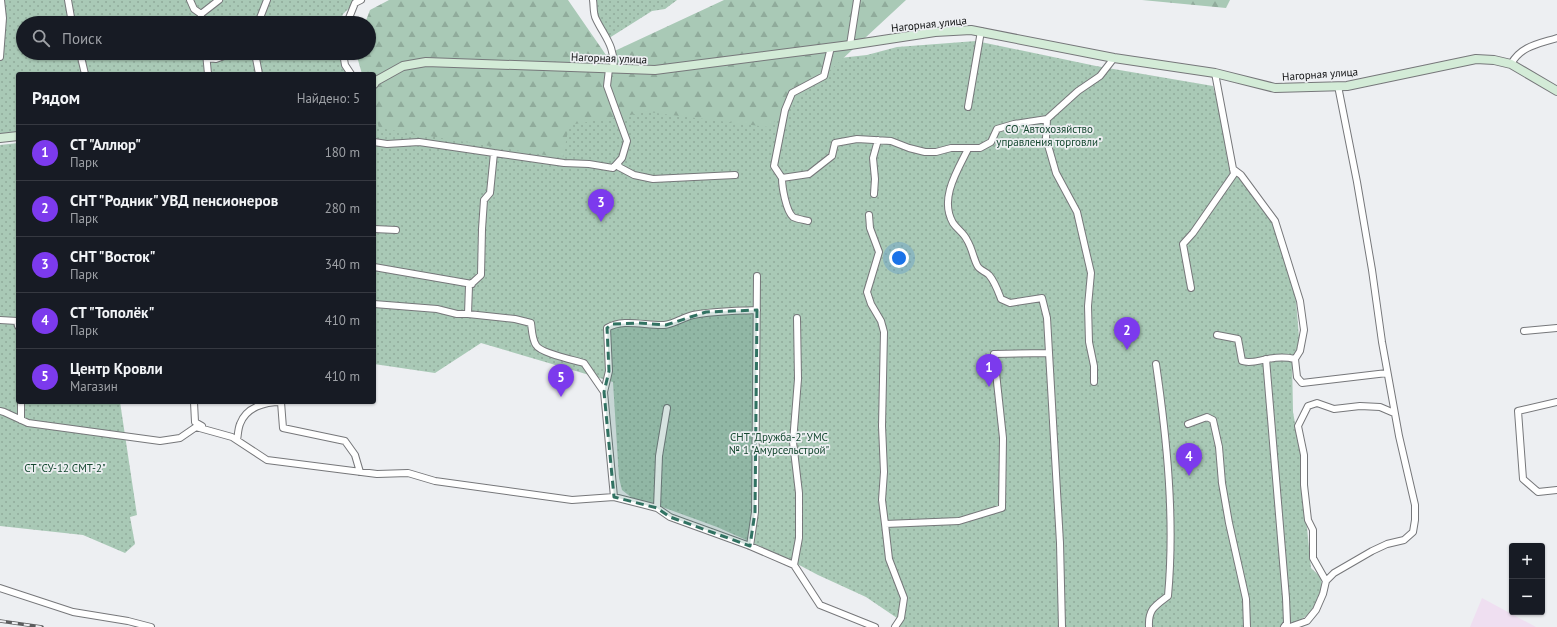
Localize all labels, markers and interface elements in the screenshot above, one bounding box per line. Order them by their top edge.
street label: Нагорная улица [890,13,968,35]
search box [16,16,376,60]
icon: search [30,27,52,49]
text: Поиск [62,29,102,48]
street label: Нагорная улица [571,50,647,66]
street label: Нагорная улица [1282,64,1358,84]
text: Рядом [32,87,80,109]
text: Найдено: 5 [297,90,360,107]
park label: СО "Автохозяйство управления торговли" [996,122,1102,149]
text: СТ "Аллюр" [70,135,141,154]
text: 1 [41,144,49,161]
text: 180 m [325,144,360,161]
text: Парк [70,154,98,171]
pin: 3 [588,189,614,222]
text: СНТ "Родник" УВД пенсионеров [70,191,278,210]
text: 2 [41,200,49,217]
text: 280 m [325,200,360,217]
text: Парк [70,210,98,227]
text: СНТ "Восток" [70,247,156,266]
your location [889,248,909,268]
text: 3 [41,256,49,273]
text: 340 m [325,256,360,273]
text: Парк [70,266,98,283]
text: СТ "Тополёк" [70,303,154,322]
text: 4 [41,312,49,329]
text: 410 m [325,312,360,329]
pin: 2 [1114,317,1140,350]
text: Парк [70,322,98,339]
pin: 1 [976,354,1002,387]
text: Центр Кровли [70,359,163,378]
pin: 5 [548,364,574,397]
text: 5 [41,368,49,385]
text: 410 m [325,368,360,385]
text: Магазин [70,378,118,395]
park label: СНТ "Дружба-2" УМС № 1 "Амурсельстрой" [729,430,830,457]
pin: 4 [1176,443,1202,476]
park label: СТ "СУ-12 СМТ-2" [24,461,106,475]
map controls [1509,543,1545,615]
button: + [1509,543,1545,579]
button: − [1509,579,1545,615]

